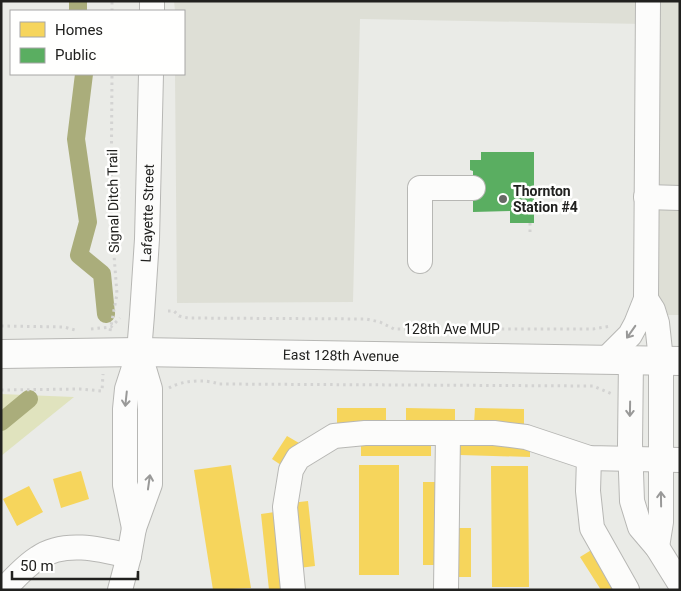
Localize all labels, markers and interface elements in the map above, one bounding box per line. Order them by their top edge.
legend [10,10,185,75]
text: Homes [55,21,103,39]
text: Public [55,46,96,64]
street label: Signal Ditch Trail [104,149,122,253]
street label: Lafayette Street [137,163,157,263]
place label: Thornton Station #4 [513,183,578,215]
marker: Thornton Station #4 [497,193,509,205]
street label: 128th Ave MUP [404,321,500,337]
one-way arrow [626,324,636,338]
street label: East 128th Avenue [283,346,399,364]
one-way arrow [121,391,131,407]
one-way arrow [626,401,635,417]
one-way arrow [144,475,154,491]
one-way arrow [656,491,665,507]
scale bar [12,548,139,580]
text: 50 m [20,557,54,575]

